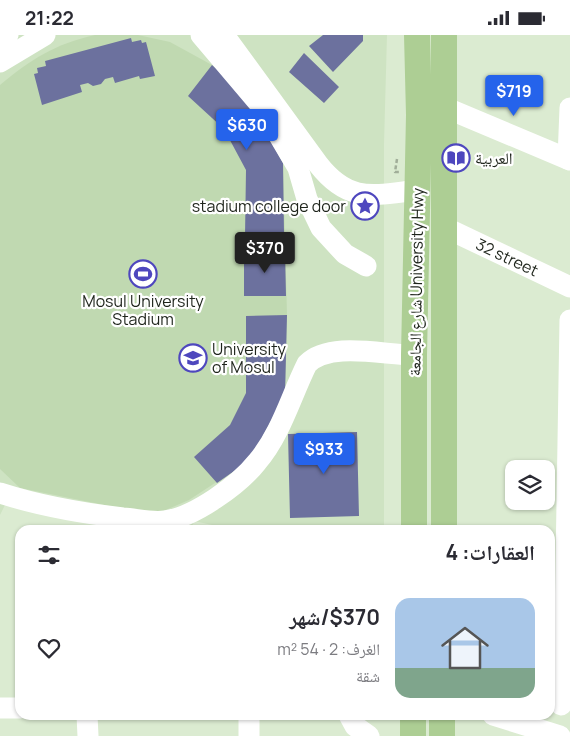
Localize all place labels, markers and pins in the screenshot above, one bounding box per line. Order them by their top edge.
pin: $719 [484,74,544,117]
pin: $630 [217,109,277,151]
library icon: العربية [441,143,471,173]
place label: العربية [475,147,513,169]
place icon: stadium college door [350,191,380,221]
place label: stadium college door [192,195,346,217]
pin: $370 [235,231,295,274]
sports icon: Mosul University Stadium [128,259,158,289]
place label: Mosul University Stadium [82,290,204,330]
place label: University of Mosul [212,338,286,378]
school or university icon: University of Mosul [178,343,208,373]
pin: $933 [294,433,354,475]

